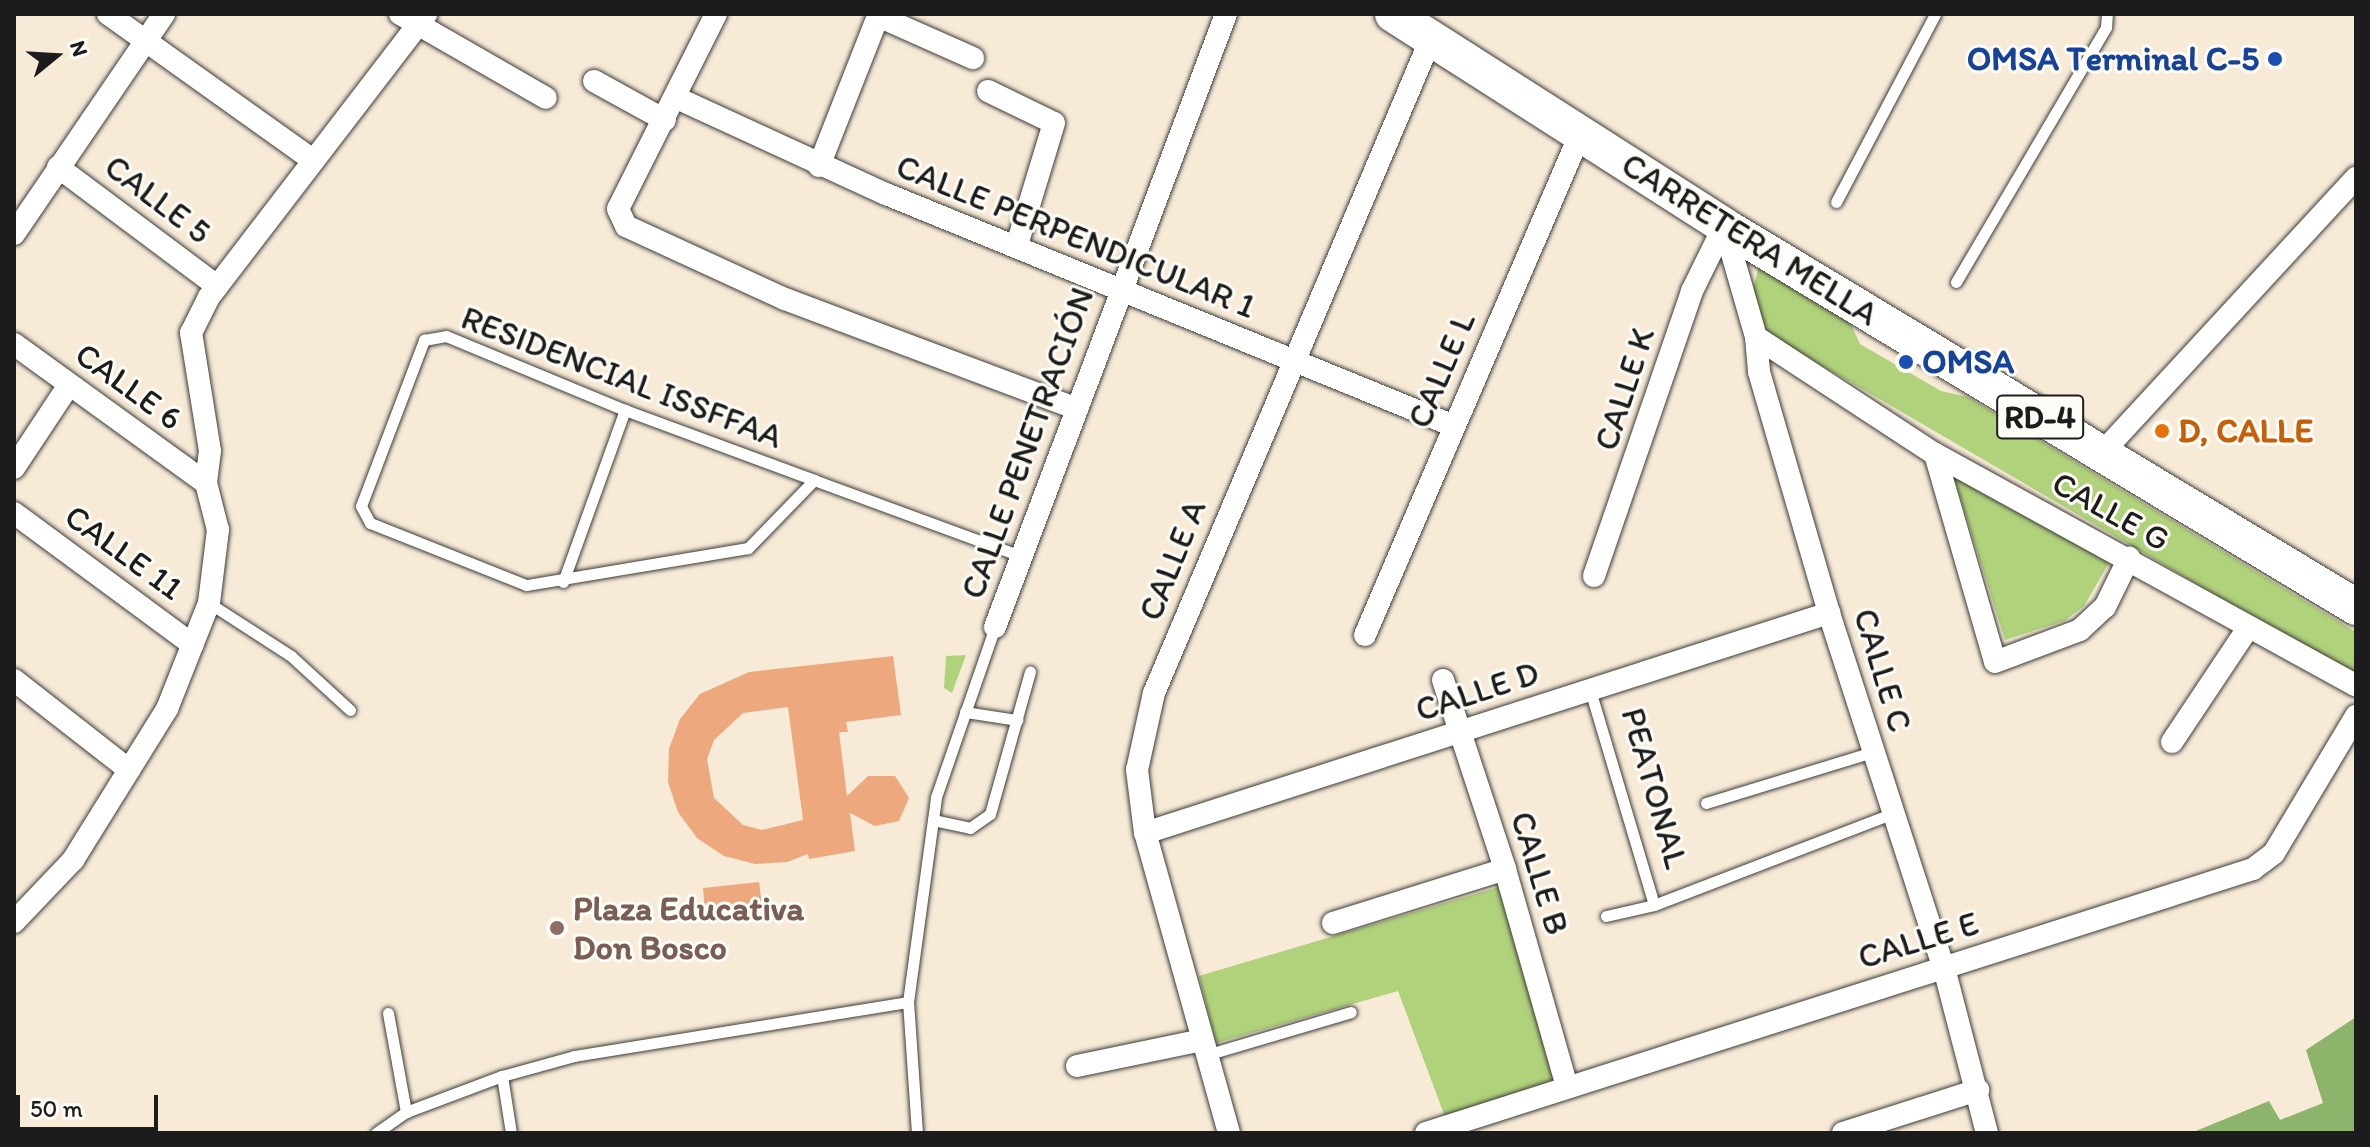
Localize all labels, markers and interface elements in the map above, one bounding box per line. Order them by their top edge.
north arrow [16,16,96,96]
text: N [64,37,94,60]
place label: OMSA Terminal C-5 [1970,39,2259,79]
marker: OMSA Terminal C-5 [2266,50,2284,68]
street label: CALLE PERPENDICULAR 1 [889,144,1263,328]
street label: CARRETERA MELLA [1614,144,1886,334]
street label: CALLE 5 [97,146,219,252]
street label: CALLE PENETRACIÓN [952,282,1102,604]
street label: RESIDENCIAL ISSFFAA [455,297,789,457]
street label: CALLE L [1398,306,1484,434]
street label: CALLE K [1585,323,1663,455]
street label: CALLE 6 [67,333,191,439]
place label: OMSA [1922,342,2014,382]
marker: OMSA [1897,353,1915,371]
road number: RD-4 [1996,389,2084,445]
place label: D, CALLE [2178,411,2313,451]
marker: D, CALLE [2153,422,2171,440]
street label: CALLE G [2045,462,2177,560]
street label: CALLE A [1129,494,1215,626]
street label: CALLE 11 [57,495,191,609]
street label: CALLE C [1845,604,1921,736]
street label: CALLE D [1410,652,1544,730]
street label: PEATONAL [1613,703,1697,873]
street label: CALLE B [1502,806,1578,940]
place label: Plaza Educativa Don Bosco [573,888,803,968]
street label: CALLE E [1853,902,1983,978]
marker: Plaza Educativa Don Bosco [548,919,566,937]
scale bar [20,1079,162,1129]
text: 50 m [30,1094,83,1123]

